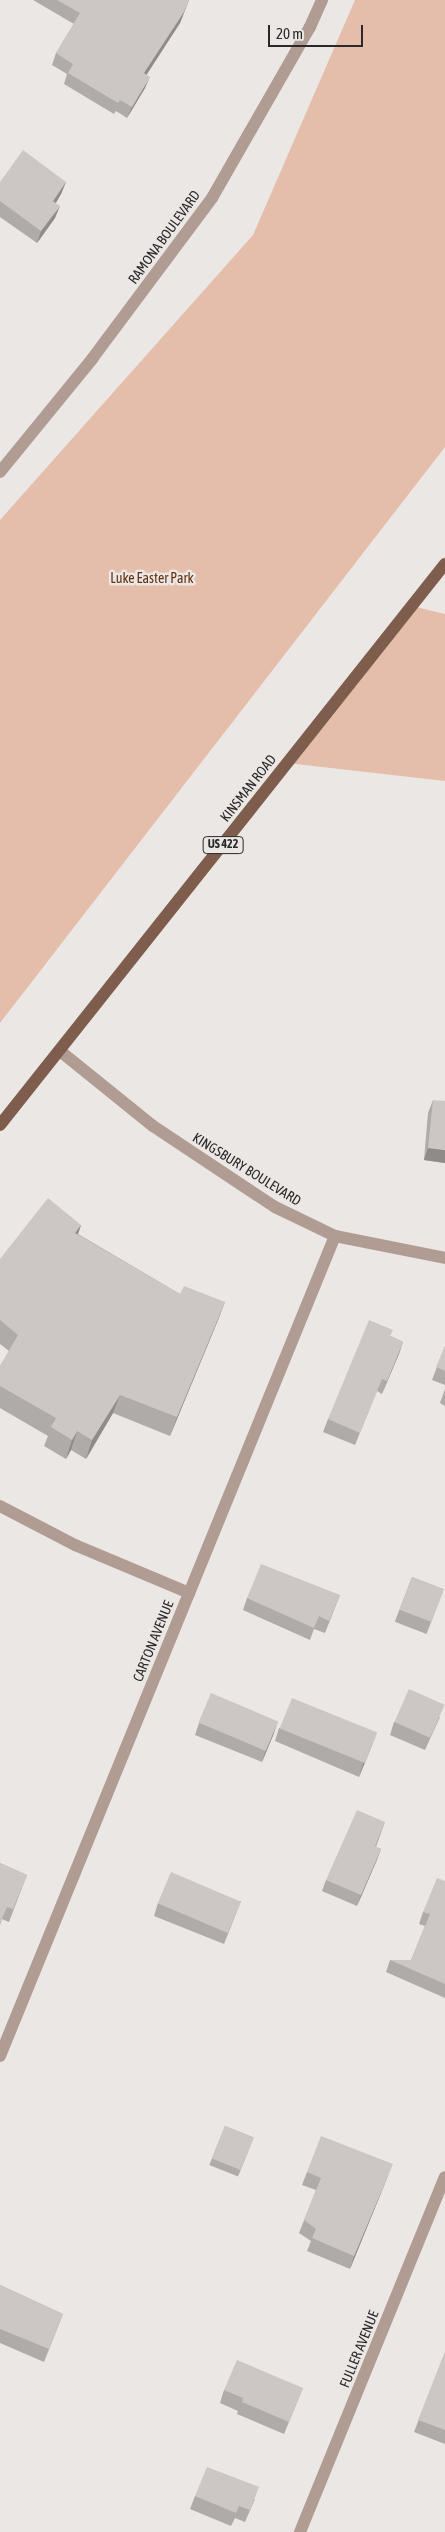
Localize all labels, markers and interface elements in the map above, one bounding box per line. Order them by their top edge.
scale bar [270,15,365,47]
text: 20 m [276,25,303,42]
street label: RAMONA BOULEVARD [125,187,203,287]
park label: Luke Easter Park [110,570,194,586]
street label: KINSMAN ROAD [217,751,279,825]
road number: US 422 [202,836,244,854]
street label: KINGSBURY BOULEVARD [190,1129,304,1209]
street label: CARTON AVENUE [129,1598,177,1684]
street label: FULLER AVENUE [336,2308,382,2390]

